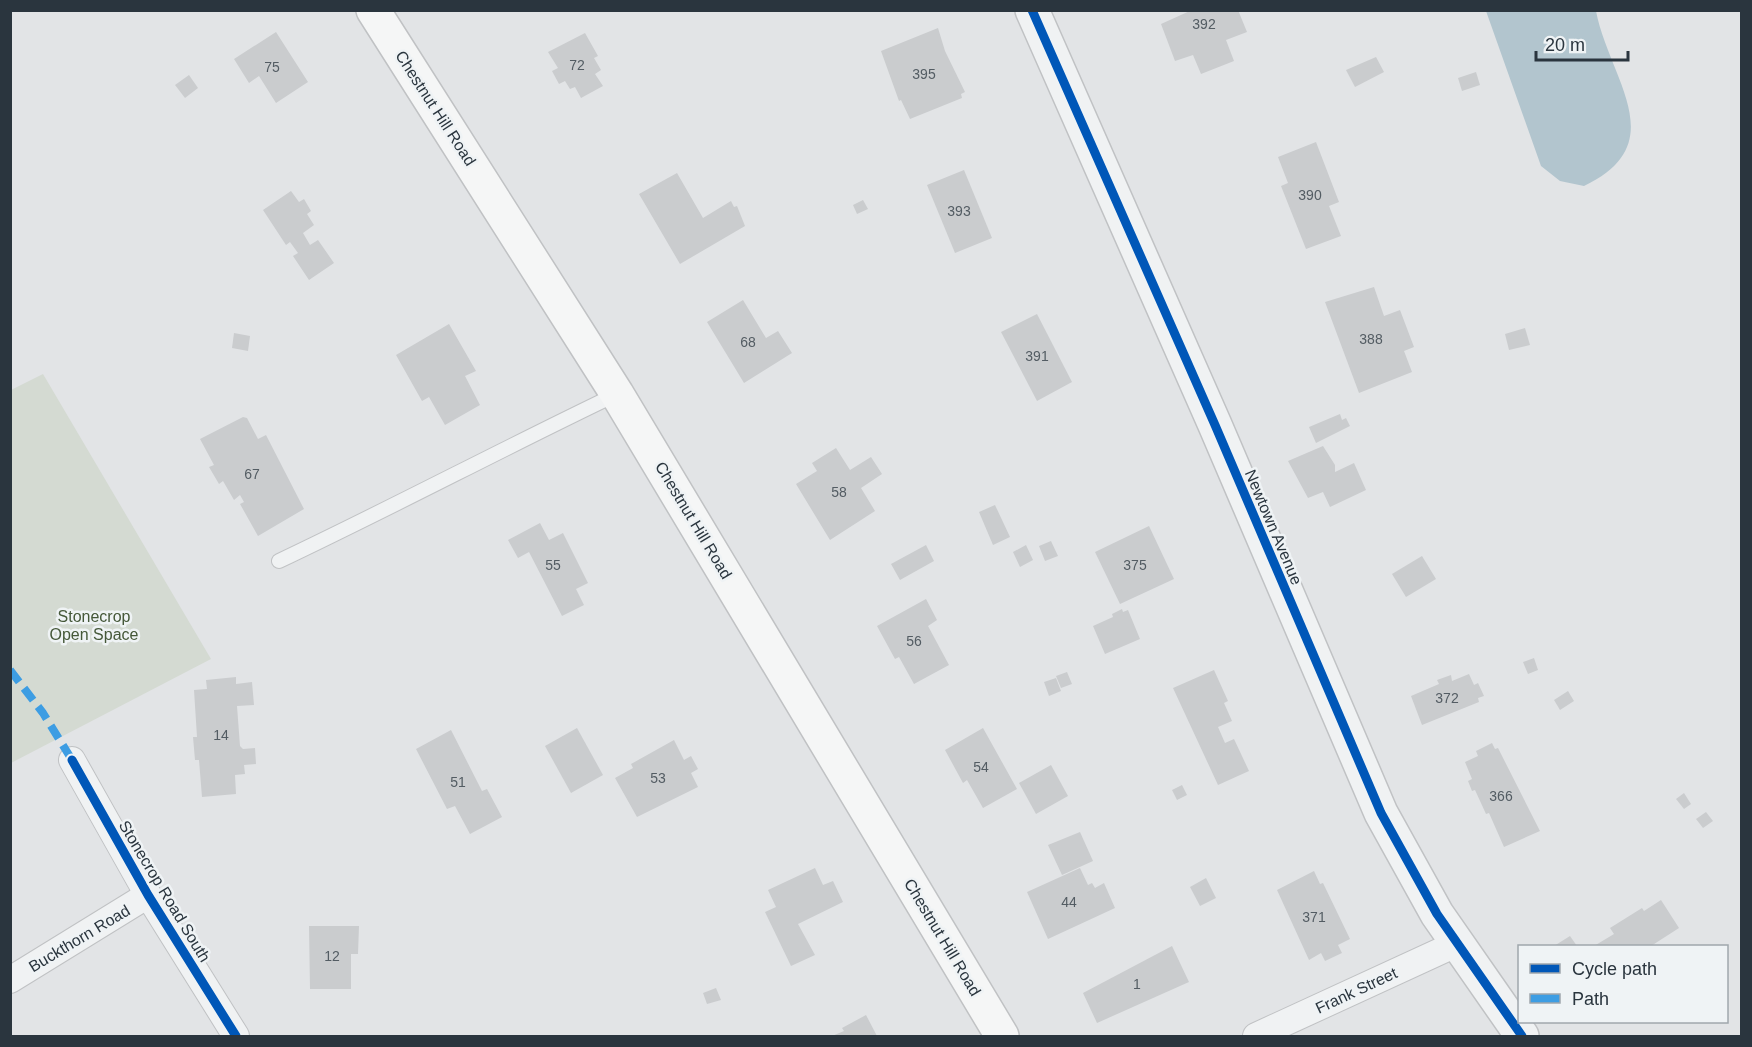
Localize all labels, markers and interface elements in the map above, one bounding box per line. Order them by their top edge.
house number: 392 [1192,16,1216,32]
scale bar [1536,24,1628,62]
text: 20 m [1545,35,1585,55]
street label: Chestnut Hill Road [392,48,479,169]
house number: 72 [569,57,585,73]
house number: 75 [264,59,280,75]
house number: 395 [912,66,936,82]
house number: 390 [1298,187,1322,203]
house number: 393 [947,203,971,219]
house number: 388 [1359,331,1383,347]
house number: 68 [740,334,756,350]
house number: 391 [1025,348,1049,364]
street label: Chestnut Hill Road [652,459,735,582]
house number: 67 [244,466,260,482]
street label: Newtown Avenue [1242,467,1306,587]
house number: 58 [831,484,847,500]
house number: 55 [545,557,561,573]
house number: 375 [1123,557,1147,573]
park label: Stonecrop Open Space [50,608,139,643]
house number: 56 [906,633,922,649]
house number: 372 [1435,690,1459,706]
house number: 14 [213,727,229,743]
house number: 54 [973,759,989,775]
house number: 53 [650,770,666,786]
house number: 51 [450,774,466,790]
house number: 366 [1489,788,1513,804]
street label: Stonecrop Road South [116,817,214,965]
street label: Chestnut Hill Road [901,876,984,999]
house number: 44 [1061,894,1077,910]
street label: Buckthorn Road [26,902,133,975]
house number: 371 [1302,909,1326,925]
legend [1518,945,1728,1023]
house number: 12 [324,948,340,964]
text: Cycle path [1572,959,1657,979]
street label: Frank Street [1313,964,1400,1017]
house number: 1 [1133,976,1141,992]
text: Path [1572,989,1609,1009]

